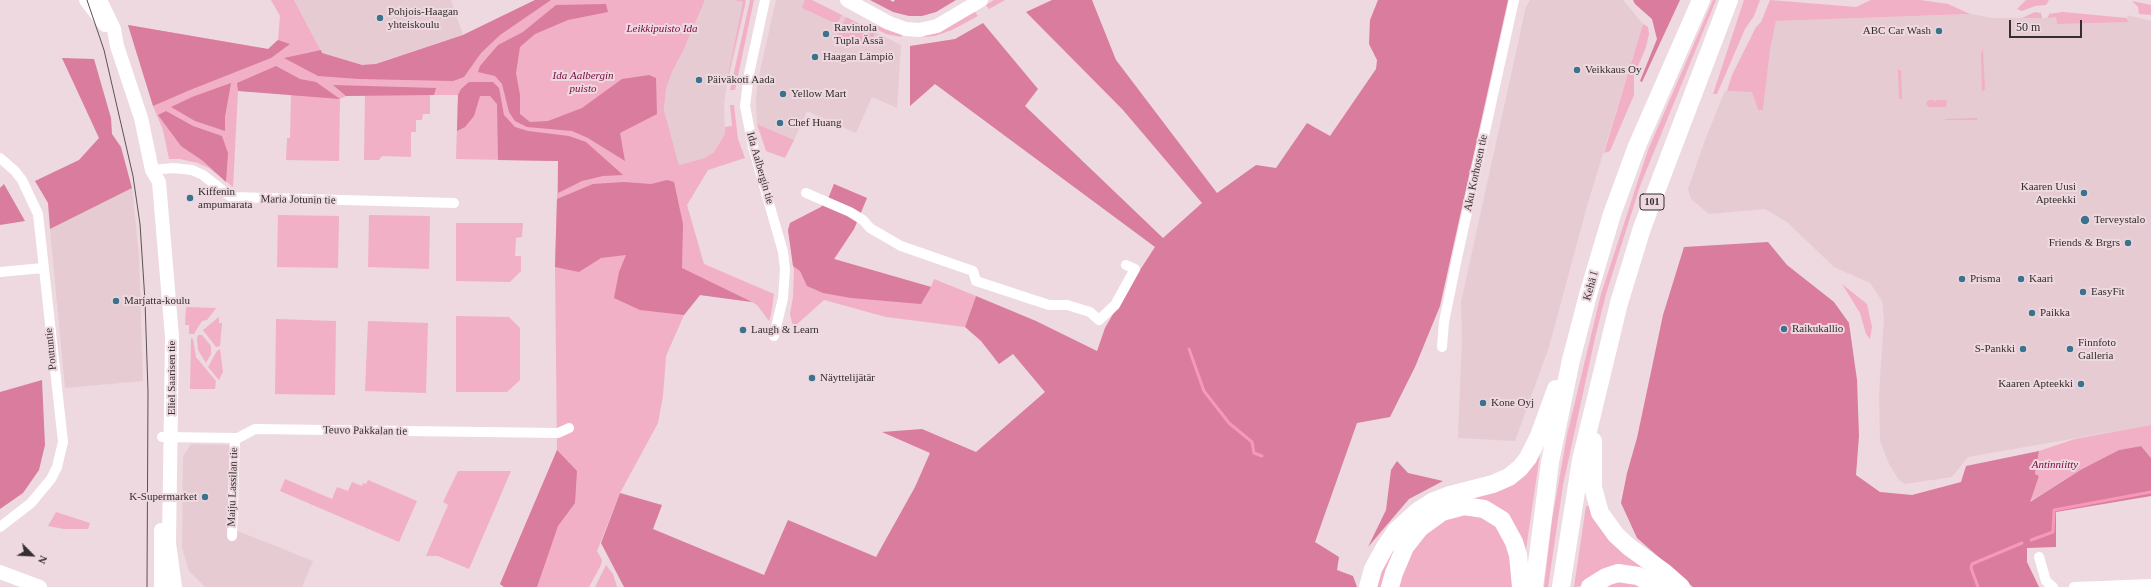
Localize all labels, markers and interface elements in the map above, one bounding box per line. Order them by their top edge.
place label: Pohjois-Haagan yhteiskoulu [388,5,458,31]
scale bar [2011,12,2084,38]
marker: Pohjois-Haagan yhteiskoulu [375,13,385,23]
text: 50 m [2016,20,2040,34]
place label: Ravintola Tupla Ässä [834,21,883,47]
park label: Leikkipuisto Ida [626,22,698,36]
place label: ABC Car Wash [1863,24,1931,38]
marker: ABC Car Wash [1934,26,1944,36]
marker: Ravintola Tupla Ässä [821,29,831,39]
place label: Haagan Lämpiö [823,50,894,64]
marker: Haagan Lämpiö [810,52,820,62]
place label: Veikkaus Oy [1585,63,1642,77]
marker: Veikkaus Oy [1572,65,1582,75]
park label: Ida Aalbergin puisto [553,69,613,95]
place label: Päiväkoti Aada [707,73,775,87]
marker: Päiväkoti Aada [694,75,704,85]
place label: Yellow Mart [791,87,846,101]
marker: Yellow Mart [778,89,788,99]
place label: Chef Huang [788,116,841,130]
marker: Chef Huang [775,118,785,128]
street label: Ida Aalbergin tie [743,130,777,206]
street label: Aku Korhosen tie [1461,133,1491,213]
place label: Kaaren Uusi Apteekki [2021,180,2076,206]
place label: Kiffenin ampumarata [198,185,252,211]
marker: Kaaren Uusi Apteekki [2079,188,2089,198]
marker: Kiffenin ampumarata [185,193,195,203]
street label: Maria Jotunin tie [260,193,336,207]
road number: 101 [1640,194,1664,210]
place label: Terveystalo [2094,213,2145,227]
marker: Terveystalo [2079,214,2091,226]
place label: Friends & Brgrs [2049,236,2120,250]
marker: Friends & Brgrs [2123,238,2133,248]
street label: Kehä I [1581,270,1601,302]
place label: Prisma [1970,272,2001,286]
place label: Kaari [2029,272,2053,286]
marker: Prisma [1957,274,1967,284]
marker: Kaari [2016,274,2026,284]
place label: EasyFit [2091,285,2125,299]
marker: EasyFit [2078,287,2088,297]
place label: Marjatta-koulu [124,294,190,308]
marker: Marjatta-koulu [111,296,121,306]
place label: Paikka [2040,306,2070,320]
marker: Paikka [2027,308,2037,318]
place label: Raikukallio [1792,322,1843,336]
place label: Laugh & Learn [751,323,819,337]
marker: Raikukallio [1779,324,1789,334]
marker: Laugh & Learn [738,325,748,335]
street label: Poutuntie [42,327,60,371]
place label: Finnfoto Galleria [2078,336,2116,362]
street label: Eliel Saarisen tie [165,341,179,415]
place label: S-Pankki [1975,342,2015,356]
marker: S-Pankki [2018,344,2028,354]
marker: Finnfoto Galleria [2065,344,2075,354]
place label: Näyttelijätär [820,371,875,385]
marker: Näyttelijätär [807,373,817,383]
place label: Kaaren Apteekki [1998,377,2073,391]
marker: Kaaren Apteekki [2076,379,2086,389]
place label: Kone Oyj [1491,396,1534,410]
marker: Kone Oyj [1478,398,1488,408]
street label: Teuvo Pakkalan tie [323,424,407,438]
street label: Maiju Lassilan tie [225,447,241,527]
park label: Antinniitty [2032,458,2078,472]
place label: K-Supermarket [129,490,197,504]
marker: K-Supermarket [200,492,210,502]
north arrow [12,535,52,575]
text: N [36,554,50,566]

